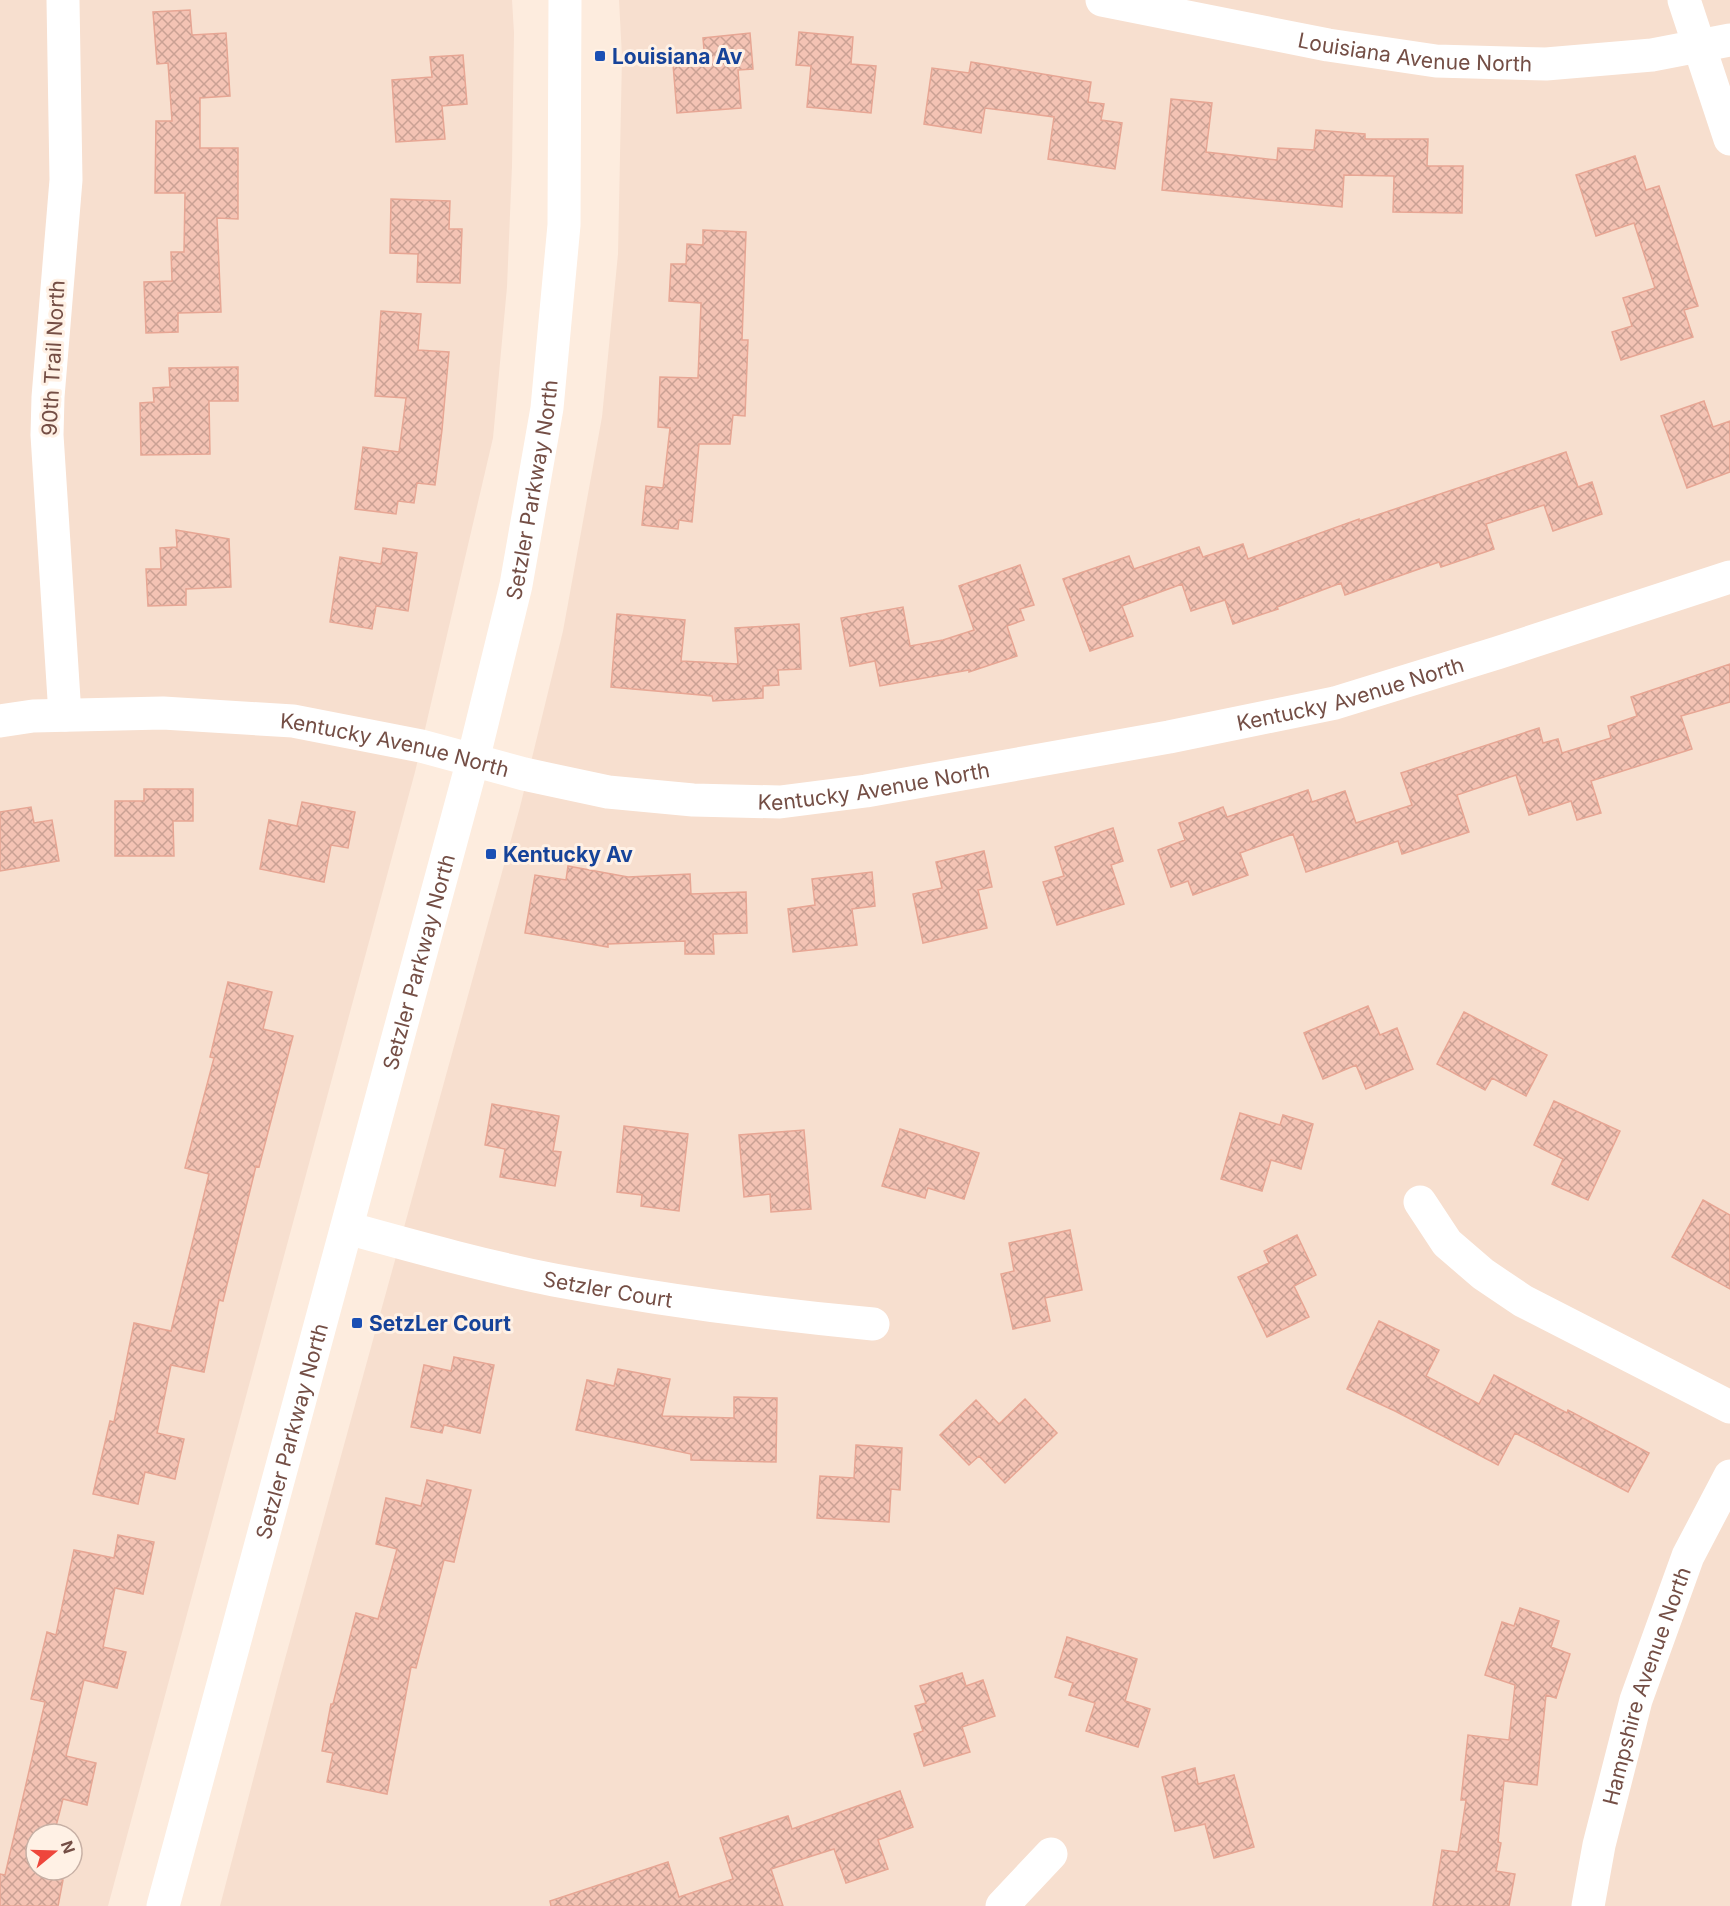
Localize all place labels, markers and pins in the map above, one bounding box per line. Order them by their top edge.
place label: Louisiana Av [612,44,743,69]
marker: Louisiana Av [593,49,607,63]
place label: Kentucky Av [503,842,633,867]
marker: Kentucky Av [484,847,498,861]
place label: SetzLer Court [369,1311,511,1336]
marker: SetzLer Court [350,1316,364,1330]

